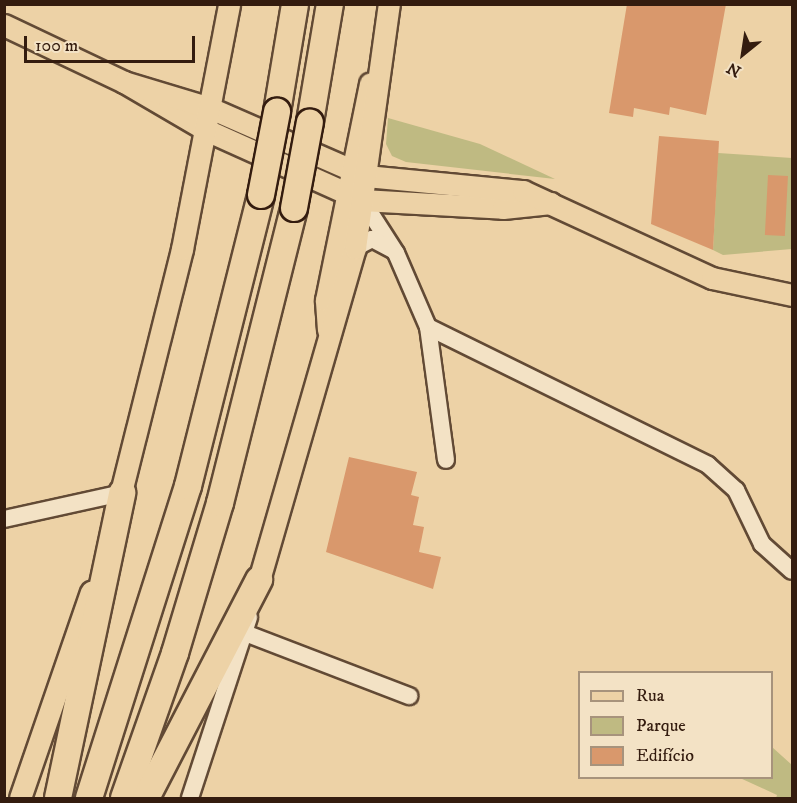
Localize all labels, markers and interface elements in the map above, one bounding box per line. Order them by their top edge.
scale bar [27,24,198,62]
north arrow [713,24,773,84]
text: 100 m [35,35,78,57]
text: N [723,58,745,82]
legend [578,671,773,779]
text: Rua [636,685,664,707]
text: Parque [636,715,686,737]
text: Edifício [636,745,694,767]

